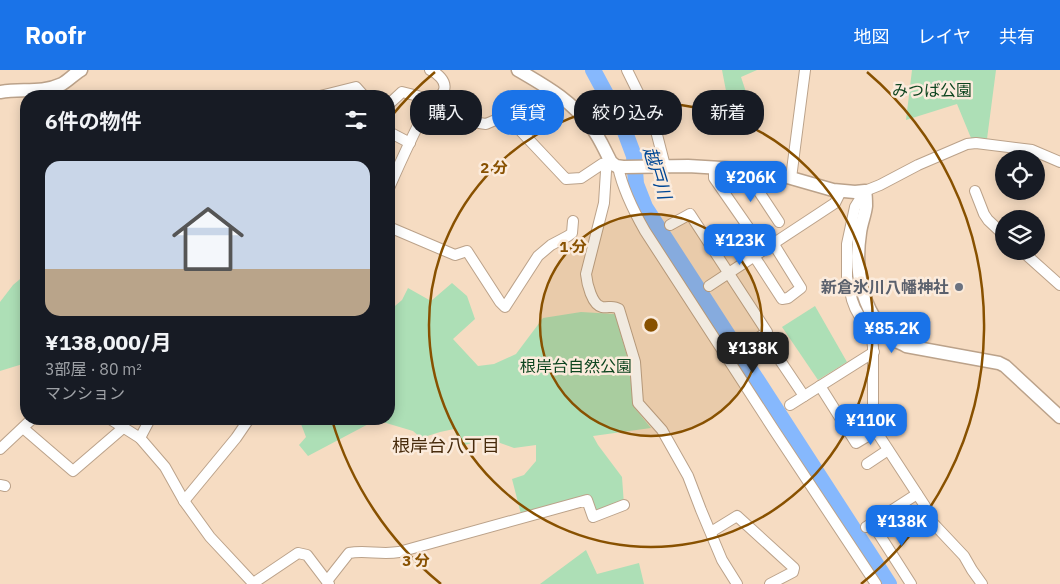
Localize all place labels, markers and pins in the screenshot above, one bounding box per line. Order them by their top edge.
pin: ¥206K [716,160,786,203]
pin: ¥123K [705,224,775,266]
place label: 新倉氷川八幡神社 [821,277,949,297]
marker: 新倉氷川八幡神社 [953,281,965,293]
pin: ¥85.2K [851,312,933,354]
centre of rings [642,316,660,334]
pin: ¥138K [718,332,788,374]
pin: ¥110K [836,404,906,446]
pin: ¥138K [867,504,937,547]

